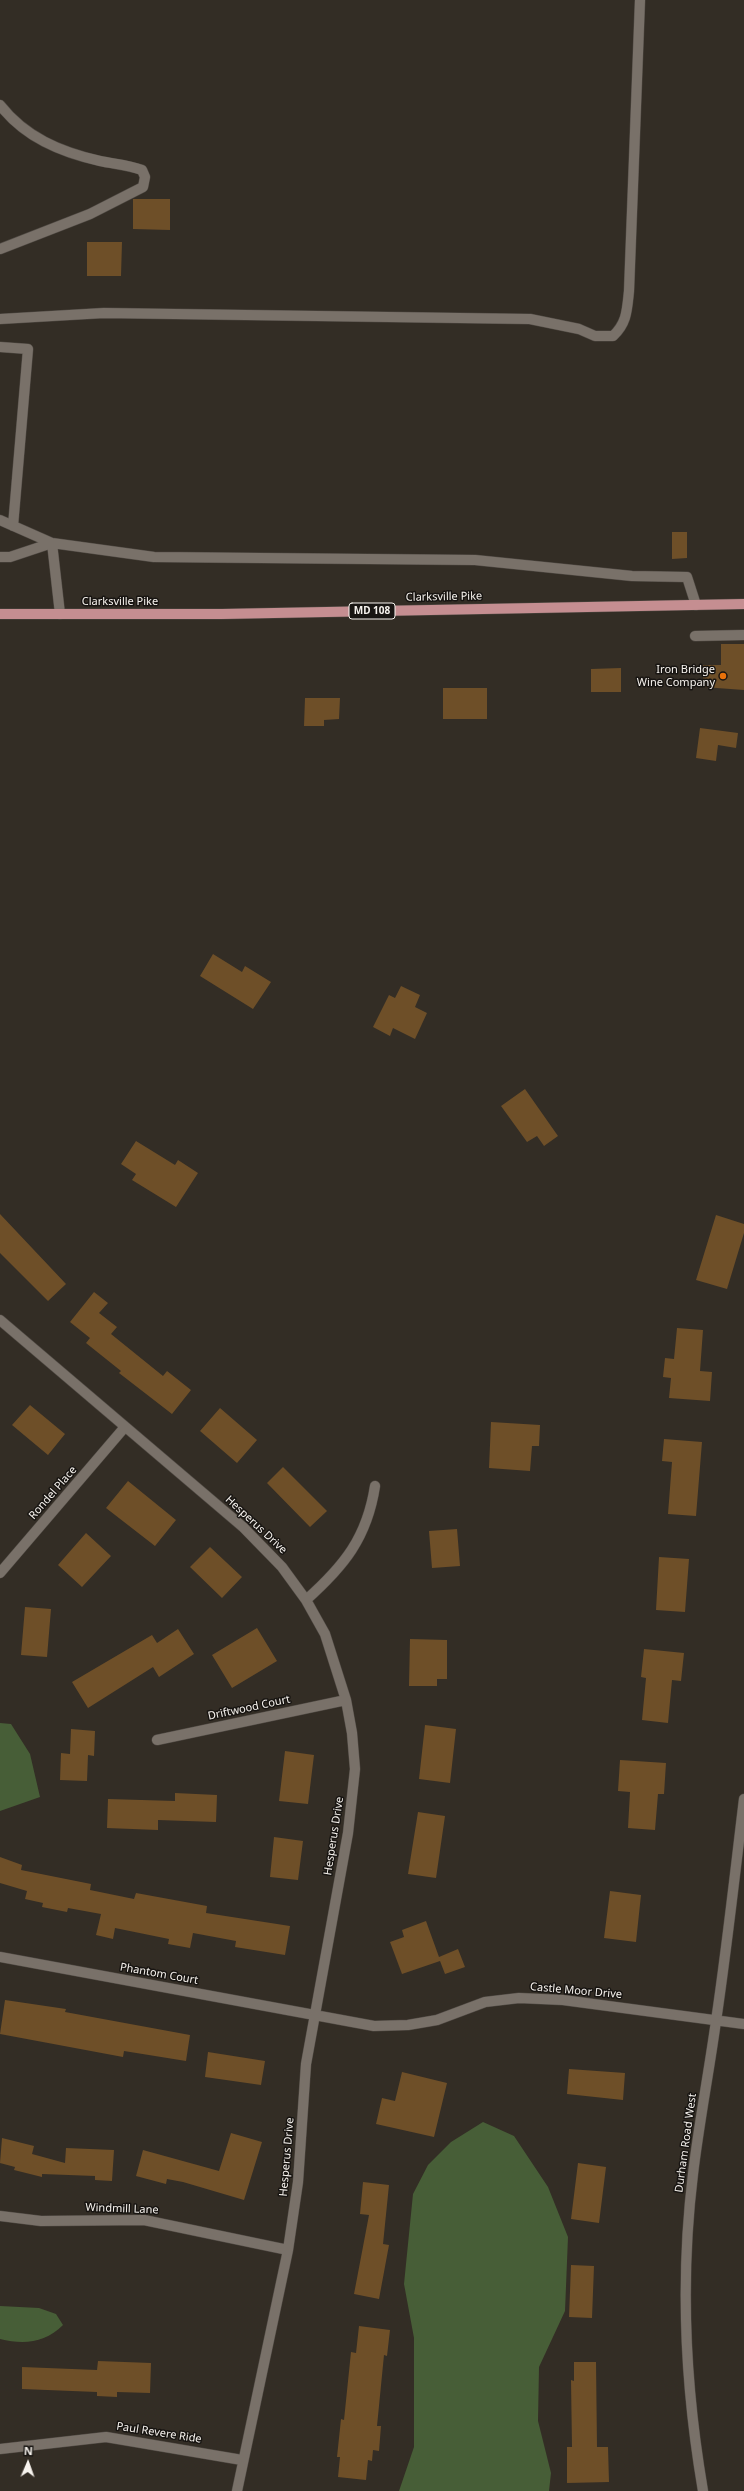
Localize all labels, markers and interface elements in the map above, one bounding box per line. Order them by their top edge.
street label: Clarksville Pike [406,590,482,604]
street label: Clarksville Pike [82,595,158,609]
road number: MD 108 [349,603,395,619]
place label: Iron Bridge Wine Company [637,663,715,689]
marker: Iron Bridge Wine Company [718,671,728,681]
street label: Rondel Place [26,1464,80,1522]
street label: Hesperus Drive [223,1493,289,1557]
street label: Driftwood Court [207,1693,291,1723]
street label: Hesperus Drive [321,1796,347,1876]
street label: Phantom Court [119,1961,199,1987]
street label: Castle Moor Drive [530,1980,622,2002]
street label: Durham Road West [672,2092,700,2194]
street label: Hesperus Drive [277,2117,297,2197]
street label: Windmill Lane [85,2201,159,2217]
street label: Paul Revere Ride [116,2420,202,2446]
north arrow [8,2443,48,2483]
text: N [24,2443,33,2458]

